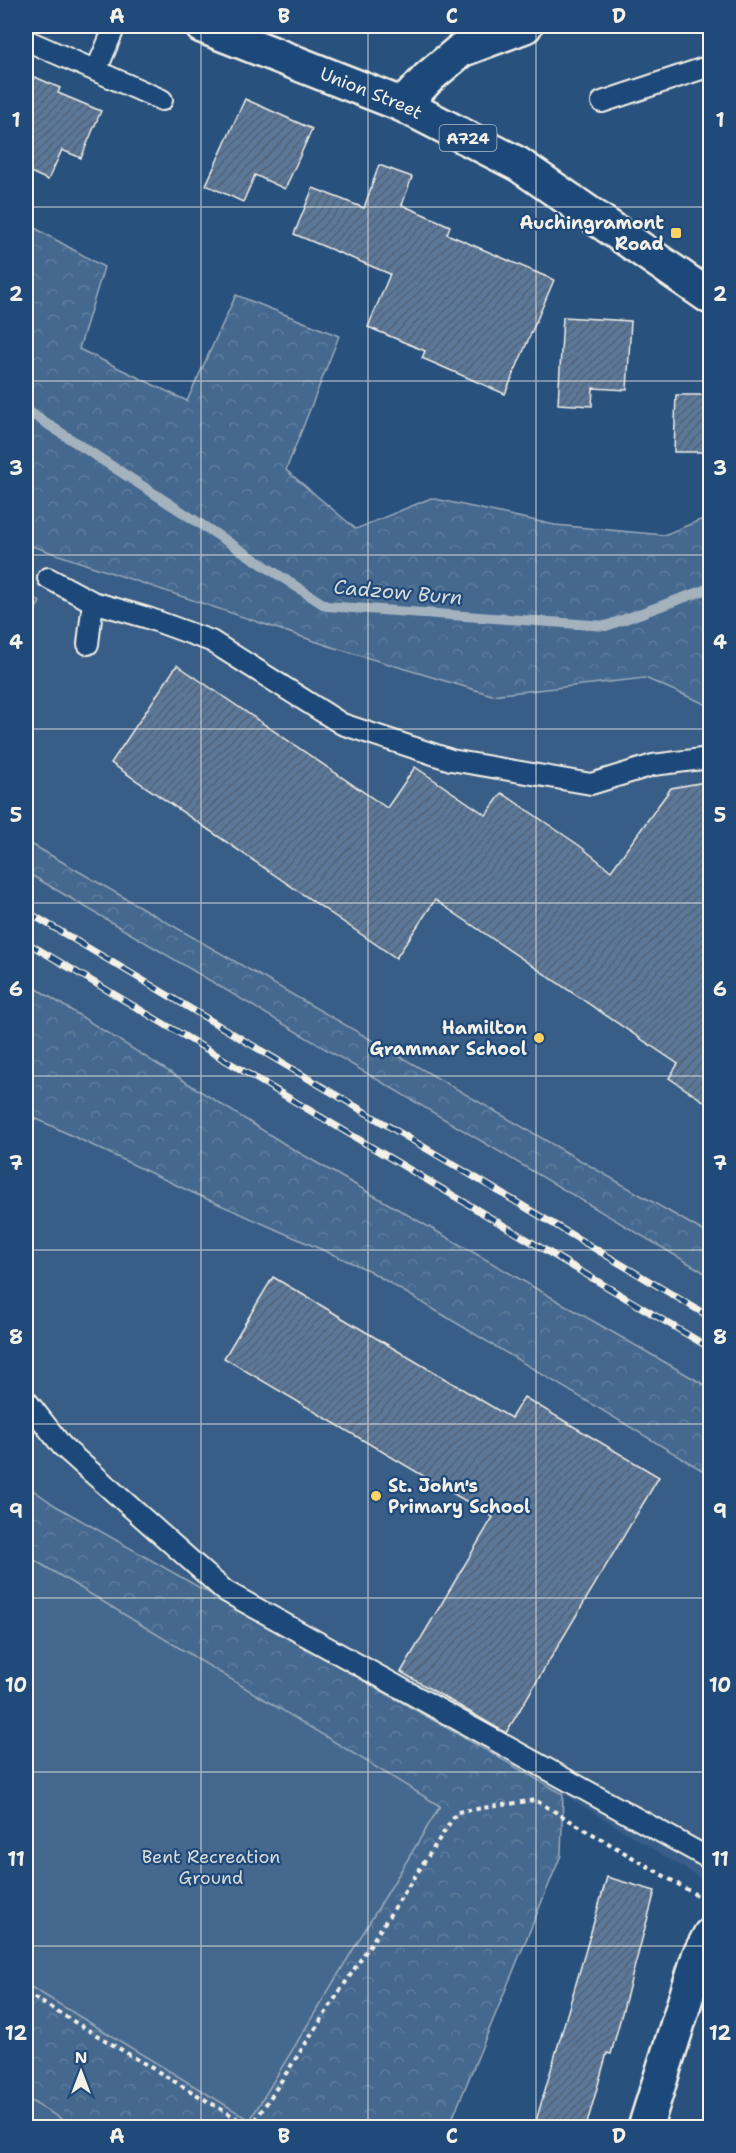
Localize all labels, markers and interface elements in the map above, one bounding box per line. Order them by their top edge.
text: A [109,3,125,29]
text: B [278,3,290,29]
text: C [446,3,458,29]
text: D [612,3,626,29]
street label: Union Street [316,62,427,125]
text: 1 [11,107,21,133]
text: 1 [715,107,725,133]
road number: A724 [440,125,496,151]
place label: Auchingramont Road [519,211,664,256]
marker: Auchingramont Road [669,226,683,240]
text: 2 [9,281,23,307]
text: 2 [713,281,727,307]
text: 3 [9,455,23,481]
text: 3 [713,455,727,481]
water label: Cadzow Burn [333,573,463,611]
text: 4 [9,629,23,655]
text: 4 [713,629,727,655]
text: 5 [10,802,22,828]
text: 5 [714,802,726,828]
text: 6 [9,976,23,1002]
text: 6 [713,976,727,1002]
place label: Hamilton Grammar School [370,1016,527,1061]
marker: Hamilton Grammar School [532,1031,546,1045]
text: 7 [9,1150,23,1176]
text: 7 [713,1150,727,1176]
text: 8 [9,1324,23,1350]
text: 8 [713,1324,727,1350]
place label: St. John's Primary School [388,1474,530,1519]
marker: St. John's Primary School [369,1489,383,1503]
text: 9 [9,1498,23,1524]
text: 9 [713,1498,727,1524]
text: 10 [5,1672,27,1698]
text: 10 [709,1672,731,1698]
park label: Bent Recreation Ground [142,1845,280,1890]
text: 11 [7,1846,25,1872]
text: 11 [711,1846,729,1872]
text: 12 [5,2020,27,2046]
text: 12 [709,2020,731,2046]
north arrow [51,2042,111,2102]
text: N [75,2047,87,2068]
text: A [109,2123,125,2149]
text: B [278,2123,290,2149]
text: C [446,2123,458,2149]
text: D [612,2123,626,2149]

